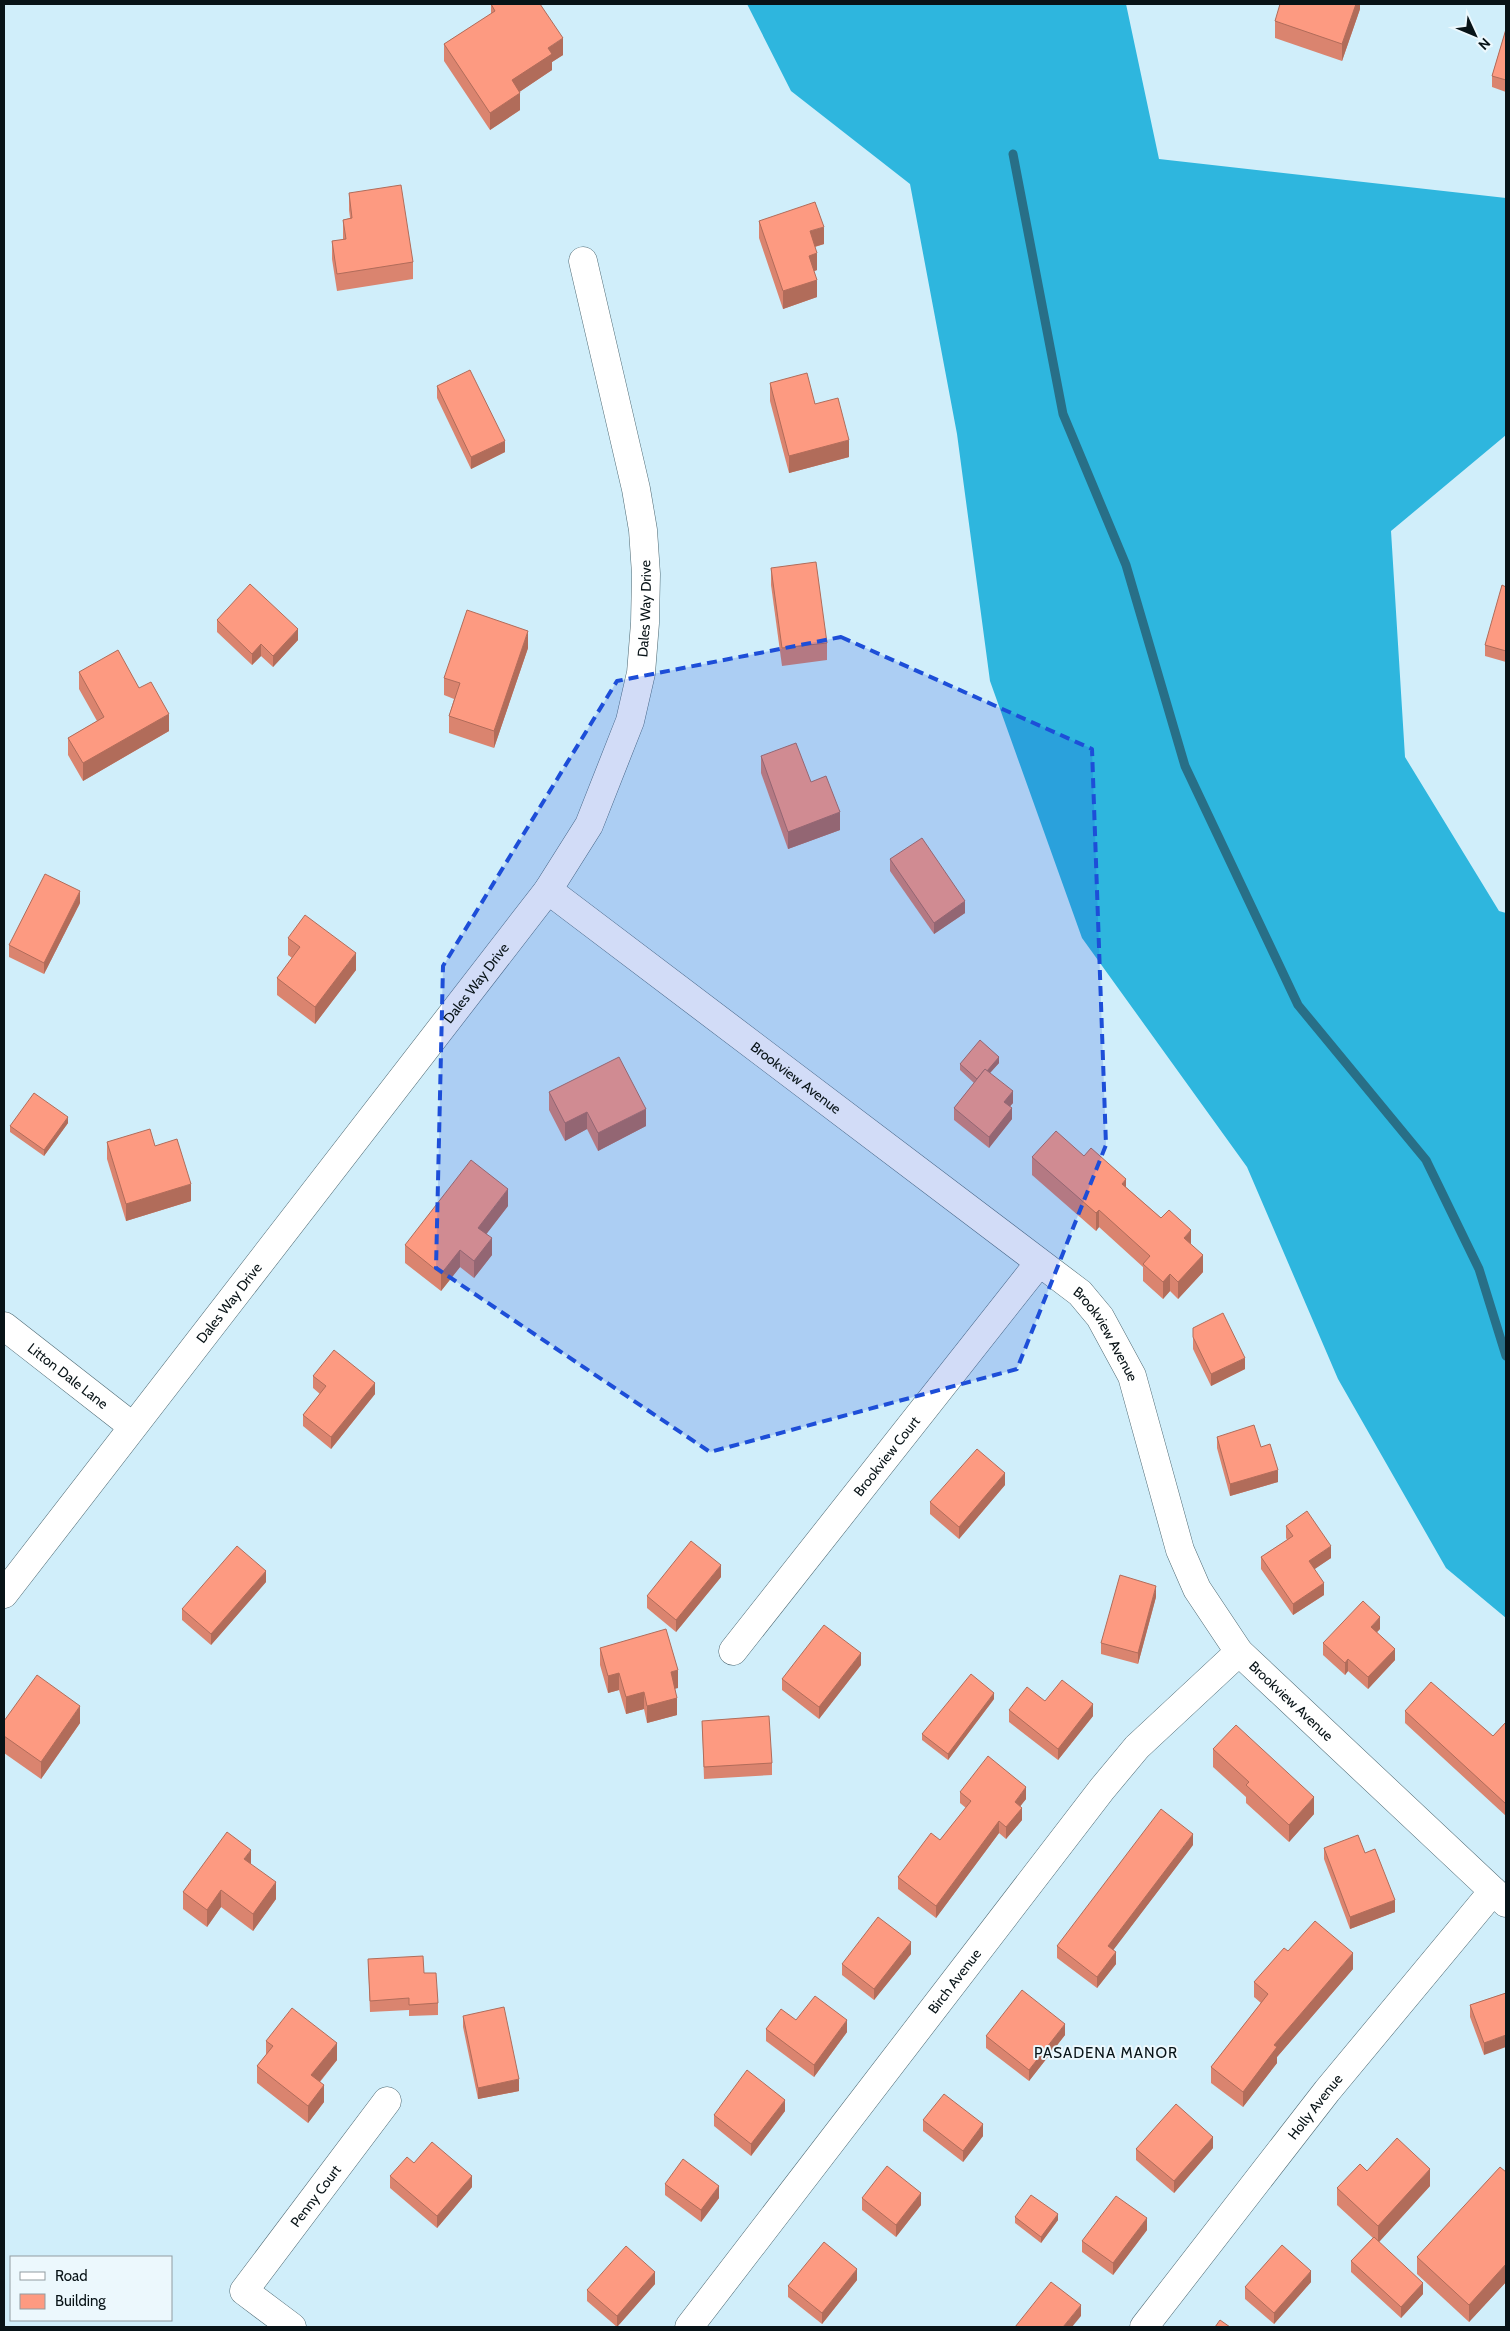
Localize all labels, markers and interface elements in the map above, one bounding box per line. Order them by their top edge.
north arrow [1450,10,1500,60]
text: N [1474,34,1494,54]
street label: Dales Way Drive [633,560,655,658]
street label: Dales Way Drive [439,939,513,1027]
street label: Brookview Avenue [747,1038,845,1118]
street label: Dales Way Drive [192,1259,266,1347]
street label: Brookview Avenue [1070,1282,1142,1383]
street label: Litton Dale Lane [24,1339,112,1413]
street label: Brookview Court [849,1412,924,1500]
street label: Brookview Avenue [1245,1657,1337,1745]
street label: Birch Avenue [924,1945,985,2017]
district label: PASADENA MANOR [1034,2044,1178,2062]
street label: Holly Avenue [1284,2070,1346,2143]
street label: Penny Court [286,2161,345,2231]
legend [10,2256,172,2321]
text: Road [55,2267,88,2285]
text: Building [55,2292,106,2310]

